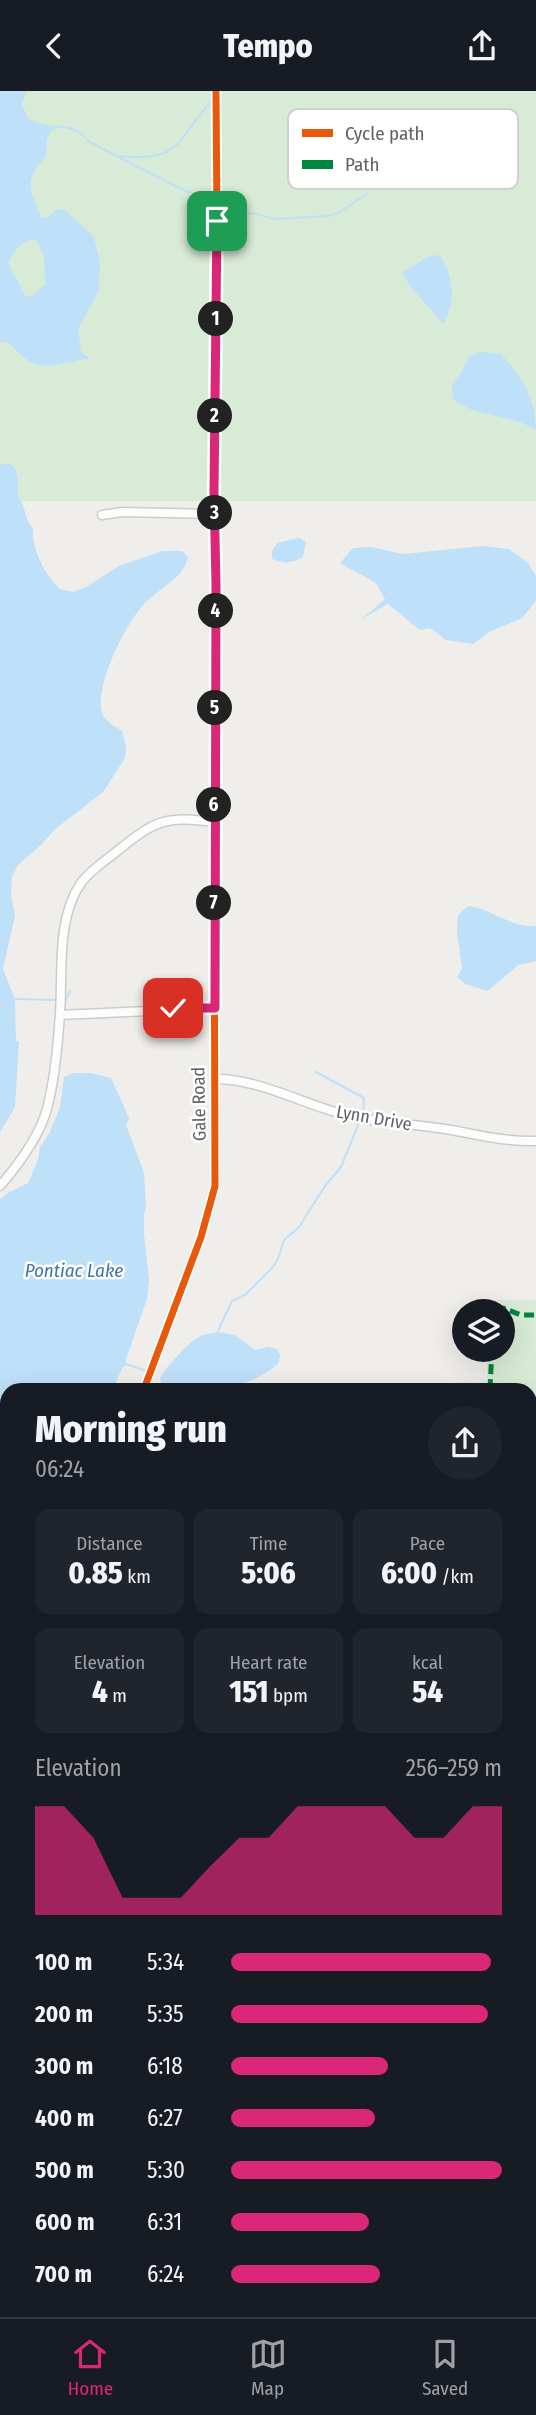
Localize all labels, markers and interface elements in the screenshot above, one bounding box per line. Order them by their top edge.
icon: back [35,27,73,65]
text: Tempo [223,27,313,65]
icon: share [463,27,501,65]
legend [288,109,518,189]
text: Cycle path [345,122,424,145]
text: Path [345,153,380,176]
pin [187,191,247,251]
icon: arrive [198,202,236,240]
pin: 1 [198,301,234,337]
text: 1 [211,307,220,330]
pin: 2 [198,399,232,433]
text: 2 [210,404,219,427]
pin: 3 [198,495,232,531]
text: 3 [210,501,219,524]
pin: 4 [198,594,234,629]
text: 4 [211,599,220,622]
pin: 5 [198,691,232,725]
text: 5 [210,696,219,719]
pin: 6 [196,787,232,823]
text: 6 [209,793,218,816]
pin: 7 [196,885,232,921]
text: 7 [209,891,218,914]
pin [143,978,203,1038]
icon: check [154,989,192,1027]
street label: Gale Road [187,1067,211,1141]
street label: Lynn Drive [335,1101,414,1135]
water label: Pontiac Lake [25,1259,123,1282]
map controls [452,1299,515,1362]
button: layers [452,1299,515,1362]
text: Morning run [35,1406,227,1452]
button: share [428,1406,502,1480]
text: 06:24 [35,1455,84,1483]
text: Distance [76,1532,143,1555]
text: Time [250,1532,287,1555]
text: Pace [410,1532,445,1555]
text: 0.85 [68,1555,123,1591]
text: 5:06 [241,1555,296,1591]
text: 6:00 [381,1555,437,1591]
text: km [123,1565,151,1588]
text: /km [437,1565,474,1588]
text: Elevation [74,1651,145,1674]
text: Heart rate [229,1651,308,1674]
text: kcal [412,1651,443,1674]
text: 4 [92,1674,108,1710]
text: 151 [229,1674,269,1710]
text: 54 [412,1674,443,1710]
text: m [108,1684,127,1707]
text: bpm [269,1684,308,1707]
text: Elevation [35,1754,122,1782]
text: 256–259 m [406,1754,502,1782]
text: 100 m [35,1948,92,1976]
text: 5:34 [147,1948,184,1976]
text: 200 m [35,2000,93,2028]
text: 5:35 [147,2000,184,2028]
text: 300 m [35,2052,93,2080]
text: 6:18 [147,2052,183,2080]
text: 400 m [35,2104,94,2132]
text: 6:27 [147,2104,183,2132]
text: 500 m [35,2156,94,2184]
text: 5:30 [147,2156,185,2184]
text: 600 m [35,2208,94,2236]
text: 6:31 [147,2208,182,2236]
text: 700 m [35,2260,92,2288]
text: 6:24 [147,2260,184,2288]
tab: Home [68,2335,113,2400]
tab: Map [249,2335,287,2400]
tab: Saved [422,2335,468,2400]

